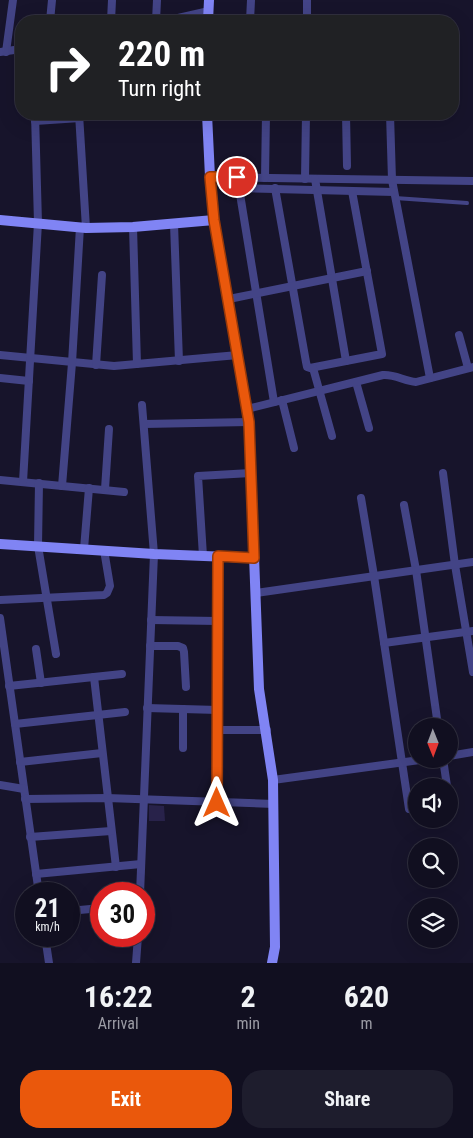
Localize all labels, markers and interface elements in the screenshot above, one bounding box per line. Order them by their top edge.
text: 220 m [118,34,205,75]
icon: right [35,35,100,100]
text: Turn right [118,76,201,101]
pin [216,156,258,198]
icon: arrive [223,163,251,191]
north arrow [408,718,458,768]
map controls [408,718,458,948]
position arrow [190,776,242,828]
button: sound [408,778,458,828]
button: search [408,838,458,888]
speed limit sign: 30 [90,882,155,947]
text: 21 [35,894,60,923]
button: layers [408,898,458,948]
text: km/h [35,920,60,934]
text: 16:22 [84,979,153,1014]
text: 2 [241,979,256,1014]
text: 620 [344,979,389,1014]
text: Arrival [98,1014,139,1033]
text: min [236,1014,260,1033]
text: m [360,1014,372,1033]
button: Exit [20,1070,232,1128]
button: Share [242,1070,453,1128]

